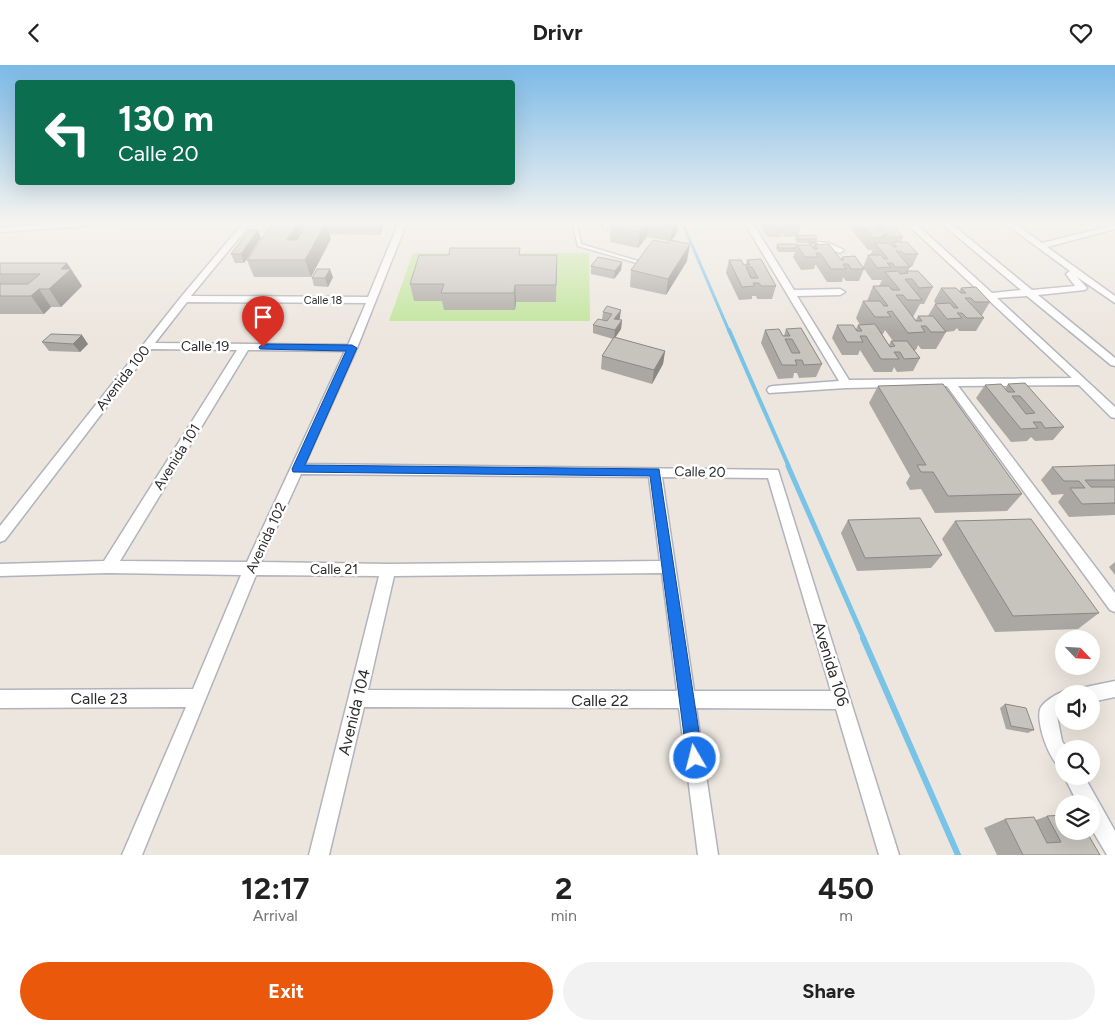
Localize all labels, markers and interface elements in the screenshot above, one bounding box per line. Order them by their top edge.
icon: back [20,19,48,47]
text: Drivr [532,19,583,46]
icon: heart [1067,19,1095,47]
text: 130 m [118,98,214,140]
icon: left [35,100,100,165]
text: Calle 20 [118,140,199,167]
street label: Calle 18 [304,294,342,307]
pin [242,296,284,347]
icon: arrive [249,303,277,331]
street label: Calle 19 [181,338,229,355]
street label: Avenida 100 [92,342,154,414]
street label: Avenida 101 [150,421,204,493]
street label: Calle 20 [674,463,726,481]
street label: Avenida 102 [242,500,290,576]
street label: Calle 21 [310,561,358,578]
street label: Avenida 106 [809,619,853,709]
north arrow [1055,630,1100,675]
map controls [1055,630,1100,840]
street label: Avenida 104 [334,667,374,757]
button: sound [1055,685,1100,730]
street label: Calle 23 [70,689,128,708]
street label: Calle 22 [571,691,629,710]
position arrow [668,731,720,783]
button: search [1055,740,1100,785]
button: layers [1055,795,1100,840]
text: 12:17 [241,870,310,907]
text: 2 [555,870,572,907]
text: 450 [818,870,874,907]
text: Arrival [253,906,298,925]
text: min [551,906,577,925]
text: m [839,906,853,925]
button: Exit [20,962,553,1020]
button: Share [563,962,1095,1020]

